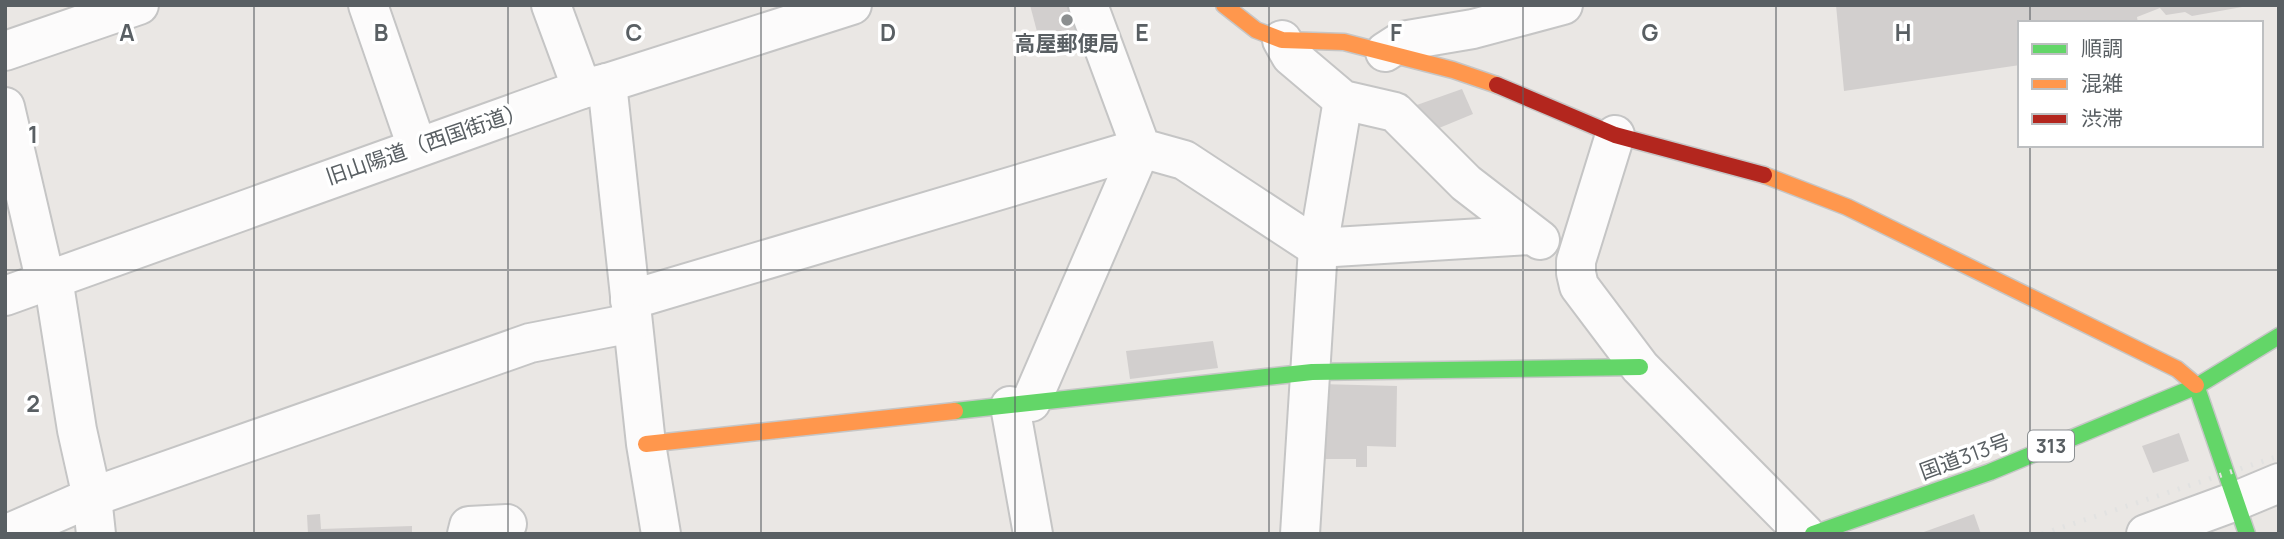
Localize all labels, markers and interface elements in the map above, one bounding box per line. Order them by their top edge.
marker: 高屋郵便局 [1059,12,1075,28]
text: A [119,16,135,48]
text: B [374,16,388,48]
text: C [626,16,643,48]
text: D [880,16,896,48]
text: E [1135,16,1149,48]
text: F [1390,16,1402,48]
text: G [1642,16,1659,48]
text: H [1895,16,1911,48]
legend [2018,21,2263,147]
place label: 高屋郵便局 [1015,29,1120,57]
text: 順調 [2081,34,2123,62]
text: 混雑 [2081,69,2123,97]
street label: 旧山陽道（西国街道） [322,96,530,190]
text: 渋滞 [2081,104,2123,132]
text: 1 [28,118,38,150]
text: 2 [26,387,40,419]
street label: 国道313号 [1916,427,2014,485]
road number: 313 [2028,430,2074,462]

